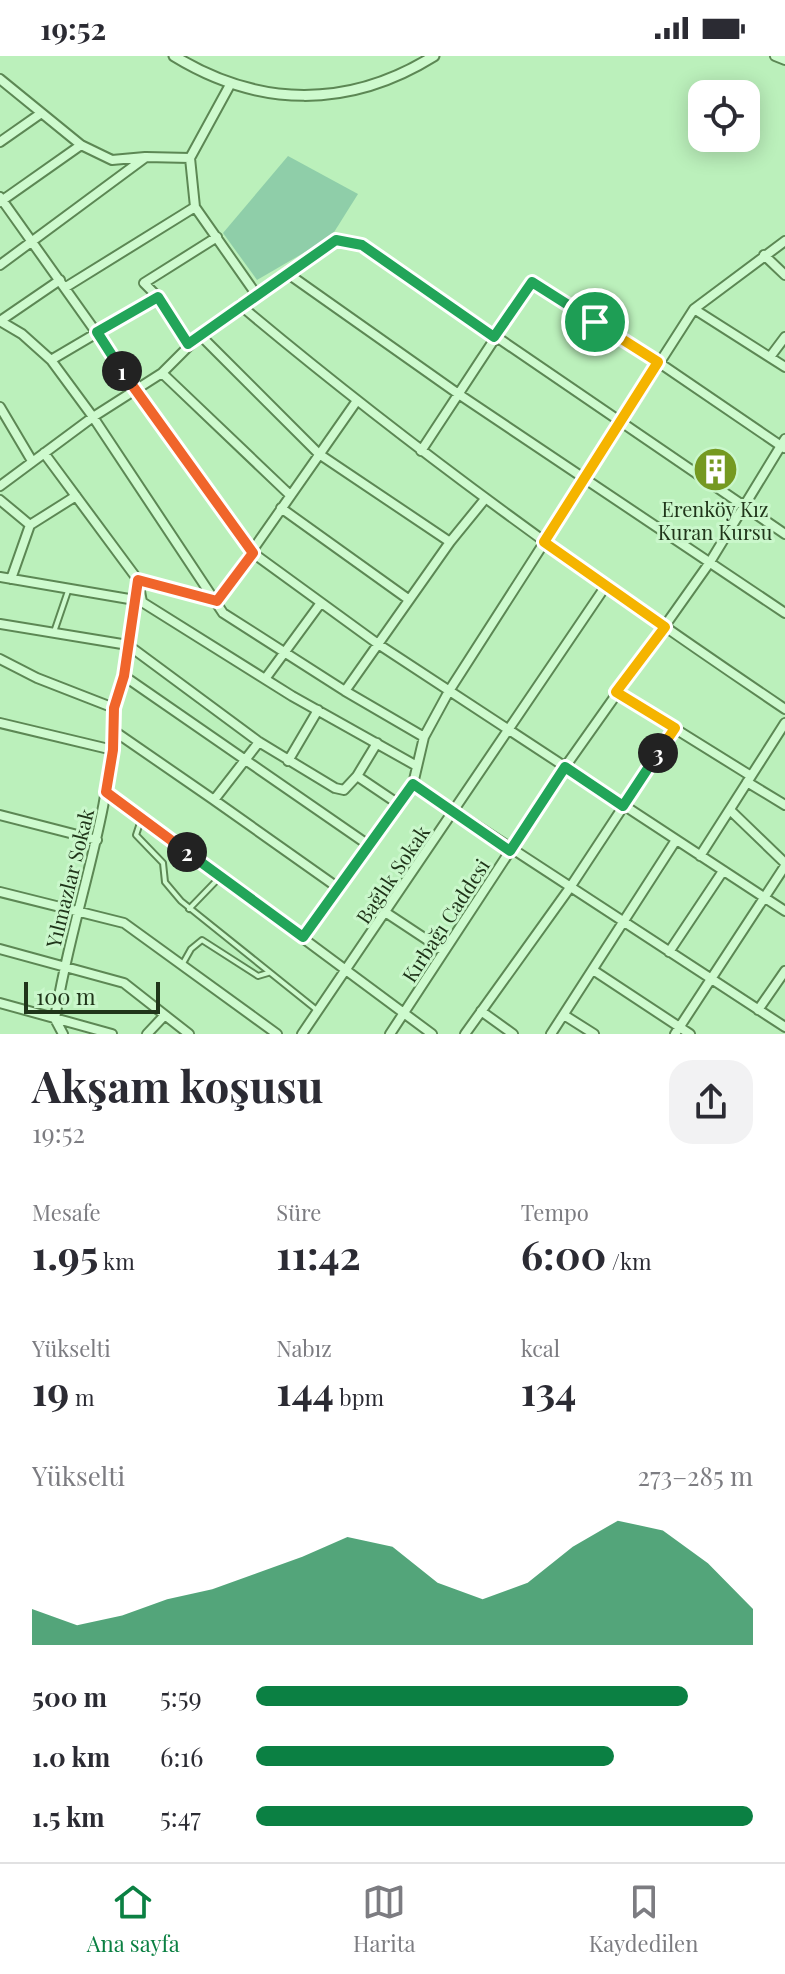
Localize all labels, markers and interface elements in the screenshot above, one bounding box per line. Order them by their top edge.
text: 19:52 [40,8,106,48]
map controls [688,80,760,152]
button: locate [688,80,760,152]
pin [561,288,629,356]
icon: arrive [573,300,617,344]
pin: 1 [102,351,142,391]
text: 1 [118,356,126,386]
building icon: Erenköy Kız Kuran Kursu [691,445,739,493]
place label: Erenköy Kız Kuran Kursu [658,495,773,545]
pin: 3 [638,733,678,773]
text: 3 [653,738,663,768]
street label: Yılmazlar Sokak [38,806,99,951]
street label: Bağlık Sokak [349,819,435,929]
pin: 2 [167,832,207,872]
text: 2 [181,837,193,867]
street label: Kırbağı Caddesi [395,853,495,987]
scale bar [24,978,160,1014]
text: 100 m [36,981,96,1011]
text: Akşam koşusu [32,1055,323,1114]
button: share [669,1060,753,1144]
text: 19:52 [32,1115,85,1150]
text: Mesafe [32,1197,101,1227]
text: Süre [276,1197,321,1227]
text: Tempo [521,1197,589,1227]
text: 1.95 [32,1227,98,1280]
text: 11:42 [276,1227,361,1280]
text: 6:00 [521,1227,606,1280]
text: km [98,1246,135,1276]
text: /km [606,1246,652,1276]
text: Yükselti [32,1333,111,1363]
text: Nabız [276,1333,332,1363]
text: kcal [521,1333,560,1363]
text: 19 [32,1363,69,1416]
text: 144 [276,1363,334,1416]
text: 134 [521,1363,576,1416]
text: m [69,1382,94,1412]
text: bpm [334,1382,384,1412]
text: Yükselti [32,1458,125,1493]
text: 273–285 m [637,1458,753,1493]
text: 500 m [32,1679,107,1714]
text: 5:59 [160,1679,202,1714]
text: 1.0 km [32,1739,110,1774]
text: 6:16 [160,1739,203,1774]
text: 1.5 km [32,1799,105,1834]
text: 5:47 [160,1799,201,1834]
tab: Ana sayfa [87,1880,180,1958]
tab: Harita [353,1880,415,1958]
tab: Kaydedilen [589,1880,698,1958]

